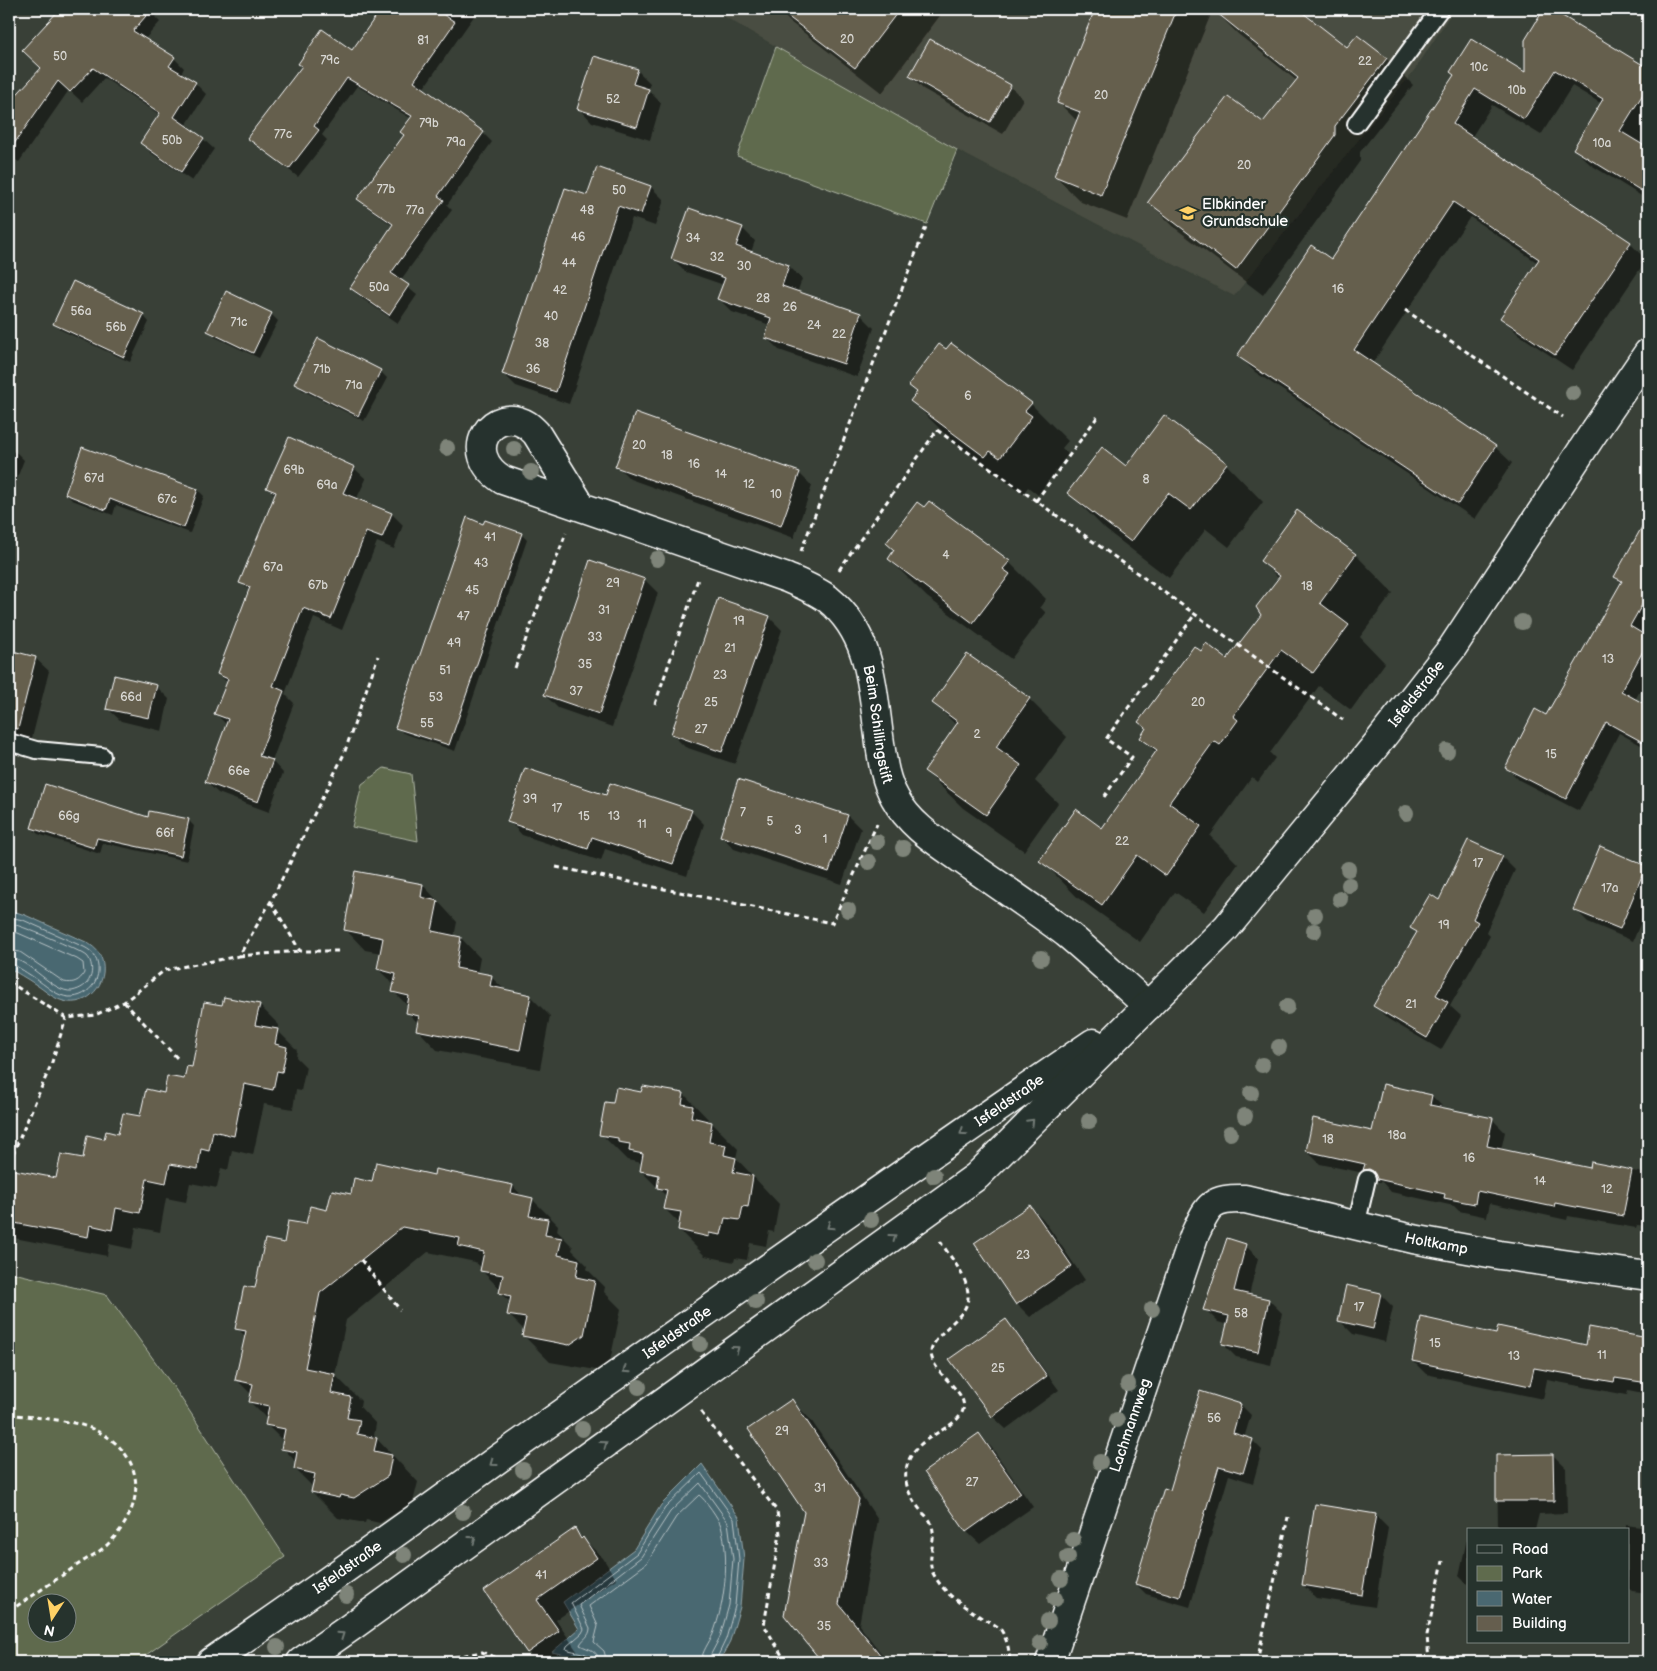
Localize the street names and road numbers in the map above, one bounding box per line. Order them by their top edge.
street label: Isfeldstraße [1384,656,1448,731]
street label: Beim Schillingstift [859,663,897,787]
street label: Isfeldstraße [971,1070,1048,1131]
street label: Holtkamp [1403,1228,1470,1258]
street label: Isfeldstraße [639,1301,715,1363]
street label: Lachmannweg [1105,1376,1155,1475]
street label: Isfeldstraße [309,1536,385,1598]

